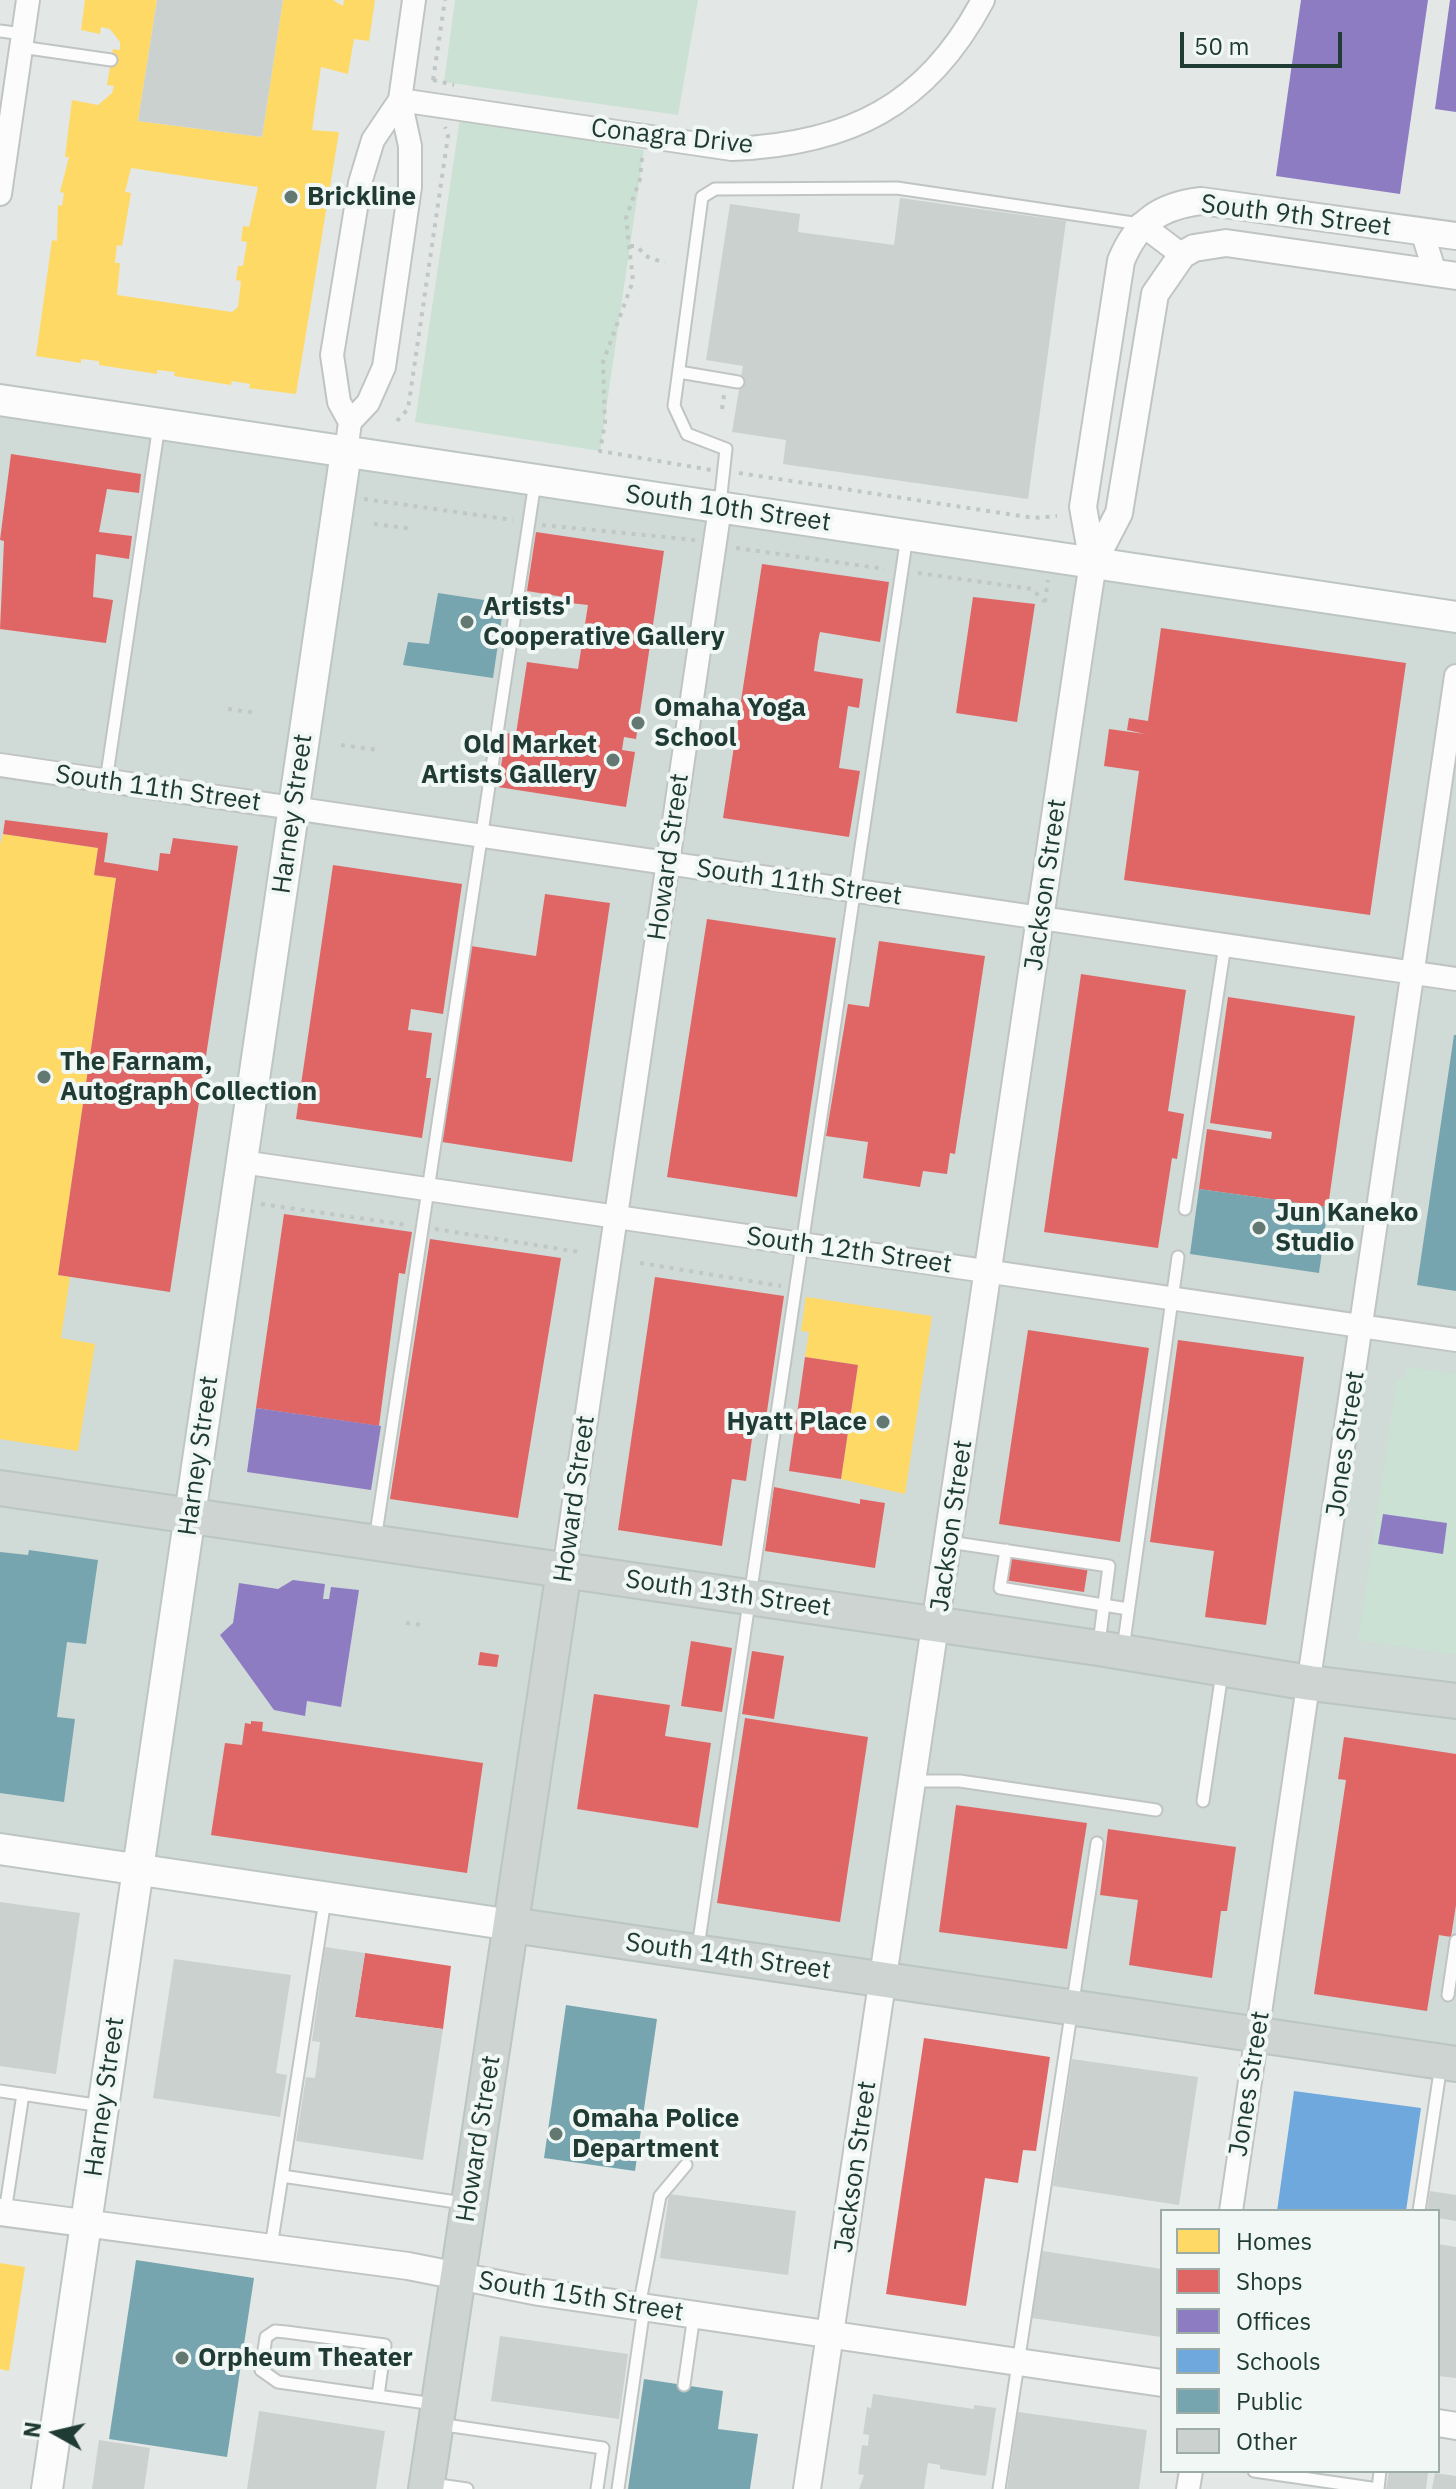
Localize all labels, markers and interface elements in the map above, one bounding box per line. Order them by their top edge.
scale bar [1184,16,1346,66]
text: 50 m [1194,30,1249,62]
street label: Conagra Drive [589,113,755,161]
place label: Brickline [307,181,416,213]
marker: Brickline [282,188,300,206]
street label: South 9th Street [1199,189,1393,243]
street label: South 10th Street [623,479,833,539]
place label: Artists' Cooperative Gallery [483,591,725,652]
marker: Artists' Cooperative Gallery [458,613,476,631]
place label: Omaha Yoga School [654,692,806,754]
marker: Omaha Yoga School [629,714,647,732]
place label: Old Market Artists Gallery [421,729,597,790]
street label: Harney Street [266,732,320,896]
marker: Old Market Artists Gallery [604,751,622,769]
street label: South 11th Street [53,759,263,819]
street label: Howard Street [642,771,696,943]
street label: Jackson Street [1019,797,1073,973]
street label: South 11th Street [694,853,904,913]
place label: The Farnam, Autograph Collection [60,1046,317,1108]
marker: The Farnam, Autograph Collection [35,1068,53,1086]
place label: Jun Kaneko Studio [1275,1197,1418,1258]
marker: Jun Kaneko Studio [1250,1219,1268,1237]
street label: South 12th Street [744,1221,954,1281]
street label: Jones Street [1320,1369,1372,1519]
street label: Harney Street [172,1374,226,1538]
place label: Hyatt Place [726,1406,867,1438]
street label: Howard Street [548,1413,602,1585]
marker: Hyatt Place [874,1413,892,1431]
street label: Jackson Street [925,1438,979,1614]
street label: South 13th Street [623,1564,833,1624]
street label: South 14th Street [623,1927,833,1987]
street label: Jones Street [1223,2009,1277,2159]
street label: Harney Street [78,2015,132,2179]
street label: Howard Street [450,2053,508,2225]
street label: Jackson Street [829,2079,883,2255]
place label: Omaha Police Department [572,2103,739,2164]
marker: Omaha Police Department [547,2125,565,2143]
legend [1160,2209,1440,2473]
text: Homes [1236,2225,1312,2257]
street label: South 15th Street [476,2265,686,2329]
text: Shops [1236,2265,1303,2297]
text: Offices [1236,2305,1311,2337]
place label: Orpheum Theater [198,2342,413,2374]
text: Schools [1236,2345,1321,2377]
marker: Orpheum Theater [173,2349,191,2367]
text: Public [1236,2385,1303,2417]
north arrow [16,2393,96,2473]
text: N [16,2420,47,2439]
text: Other [1236,2425,1297,2457]

